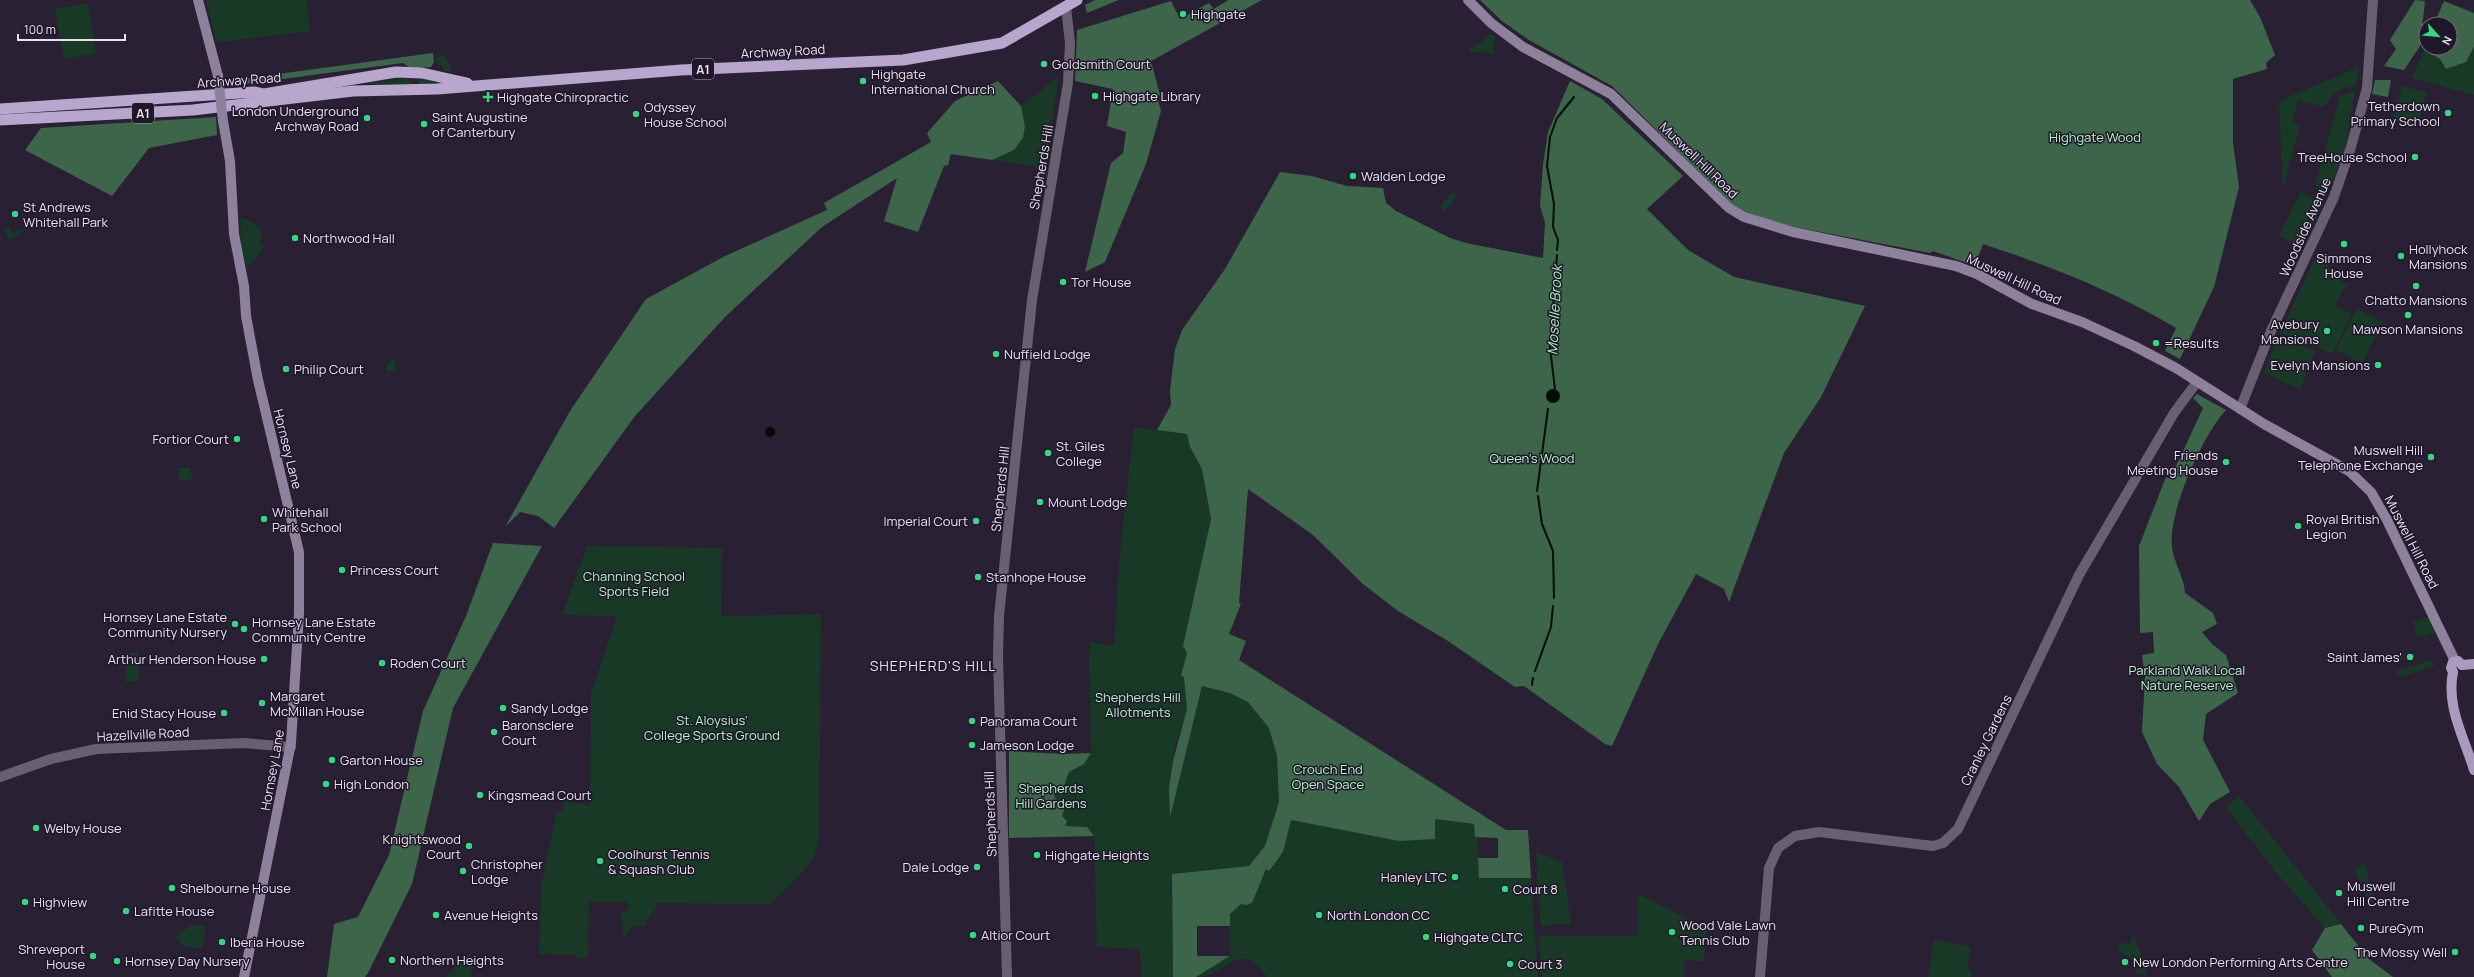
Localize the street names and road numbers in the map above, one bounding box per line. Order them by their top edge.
street label: Archway Road [740,40,826,62]
road number: A1 [692,59,714,79]
street label: Archway Road [196,68,282,92]
road number: A1 [132,103,154,123]
street label: Muswell Hill Road [1656,118,1742,202]
street label: Shepherds Hill [1025,123,1057,211]
street label: Woodside Avenue [2275,174,2335,279]
street label: Muswell Hill Road [1964,249,2064,309]
street label: Hornsey Lane [269,407,307,491]
street label: Shepherds Hill [987,445,1013,533]
street label: Muswell Hill Road [2381,492,2443,592]
street label: Cranley Gardens [1956,691,2016,789]
street label: Hazellville Road [96,723,190,745]
street label: Hornsey Lane [256,728,288,812]
street label: Shepherds Hill [980,771,1000,857]

